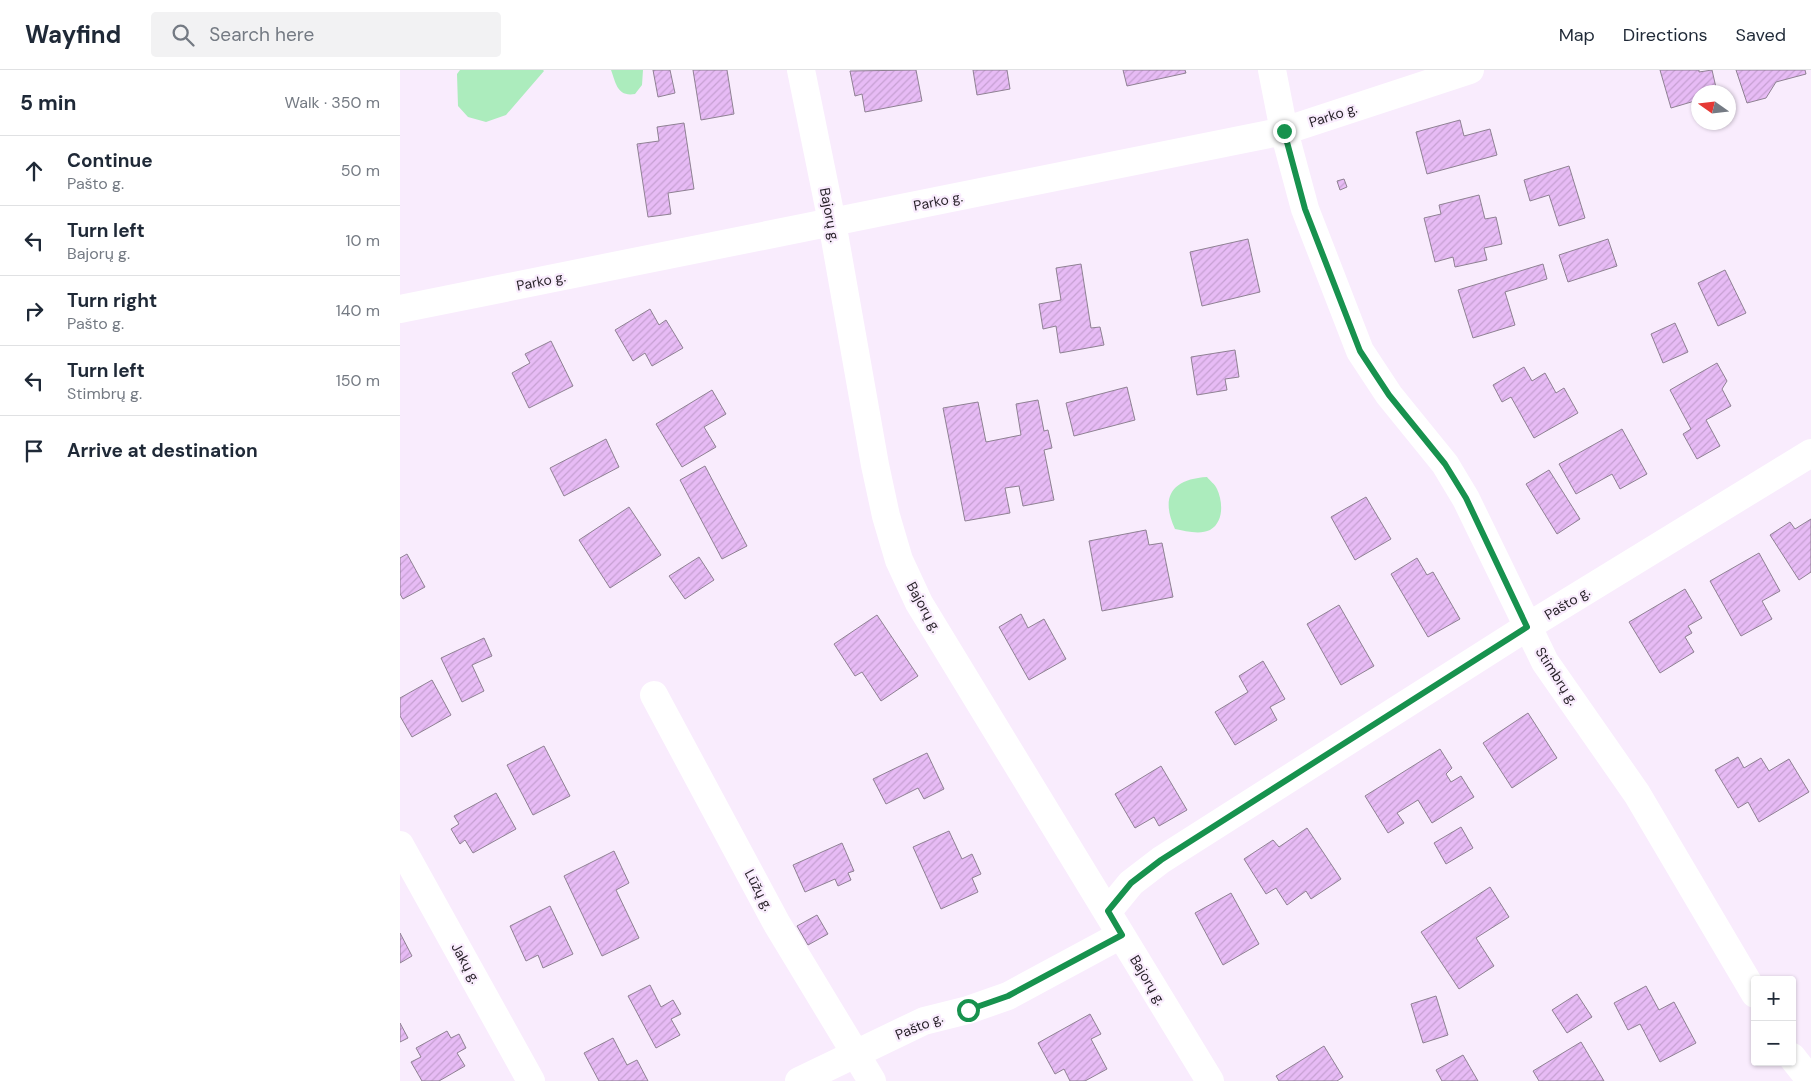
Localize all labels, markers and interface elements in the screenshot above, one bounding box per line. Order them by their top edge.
search box [151,12,501,57]
text: Wayfind [25,19,121,50]
icon: search [169,21,197,49]
text: Search here [209,22,314,47]
text: Map [1559,23,1595,47]
text: Directions [1623,23,1708,47]
text: Saved [1736,23,1786,47]
north arrow [1691,85,1736,130]
text: 5 min [20,89,76,117]
text: Walk · 350 m [285,92,380,113]
street label: Parko g. [1307,99,1360,131]
route end [1273,120,1296,143]
text: Continue [67,148,153,173]
icon: ahead [20,157,48,185]
text: 50 m [341,160,380,181]
text: Pašto g. [67,173,124,194]
street label: Bajorų g. [816,186,844,244]
street label: Parko g. [912,187,964,215]
text: Turn left [67,218,145,243]
icon: left [20,227,48,255]
text: 10 m [346,230,380,251]
text: Bajorų g. [67,243,130,264]
street label: Parko g. [515,267,567,295]
text: Turn right [67,288,157,313]
icon: right [20,297,48,325]
text: 140 m [336,300,380,321]
text: Pašto g. [67,313,124,334]
text: Turn left [67,358,145,383]
icon: left [20,367,48,395]
text: 150 m [336,370,380,391]
text: Stimbrų g. [67,383,142,404]
icon: arrive [20,437,48,465]
text: Arrive at destination [67,438,258,463]
street label: Bajorų g. [903,578,945,636]
street label: Pašto g. [1541,582,1593,624]
street label: Stimbrų g. [1532,644,1583,709]
street label: Lūžų g. [741,866,777,914]
street label: Jakų g. [447,939,485,987]
street label: Bajorų g. [1126,952,1170,1009]
map controls [1751,976,1796,1066]
button: + [1751,976,1796,1021]
route start [957,999,980,1022]
street label: Pašto g. [892,1008,946,1044]
button: − [1751,1021,1796,1066]

